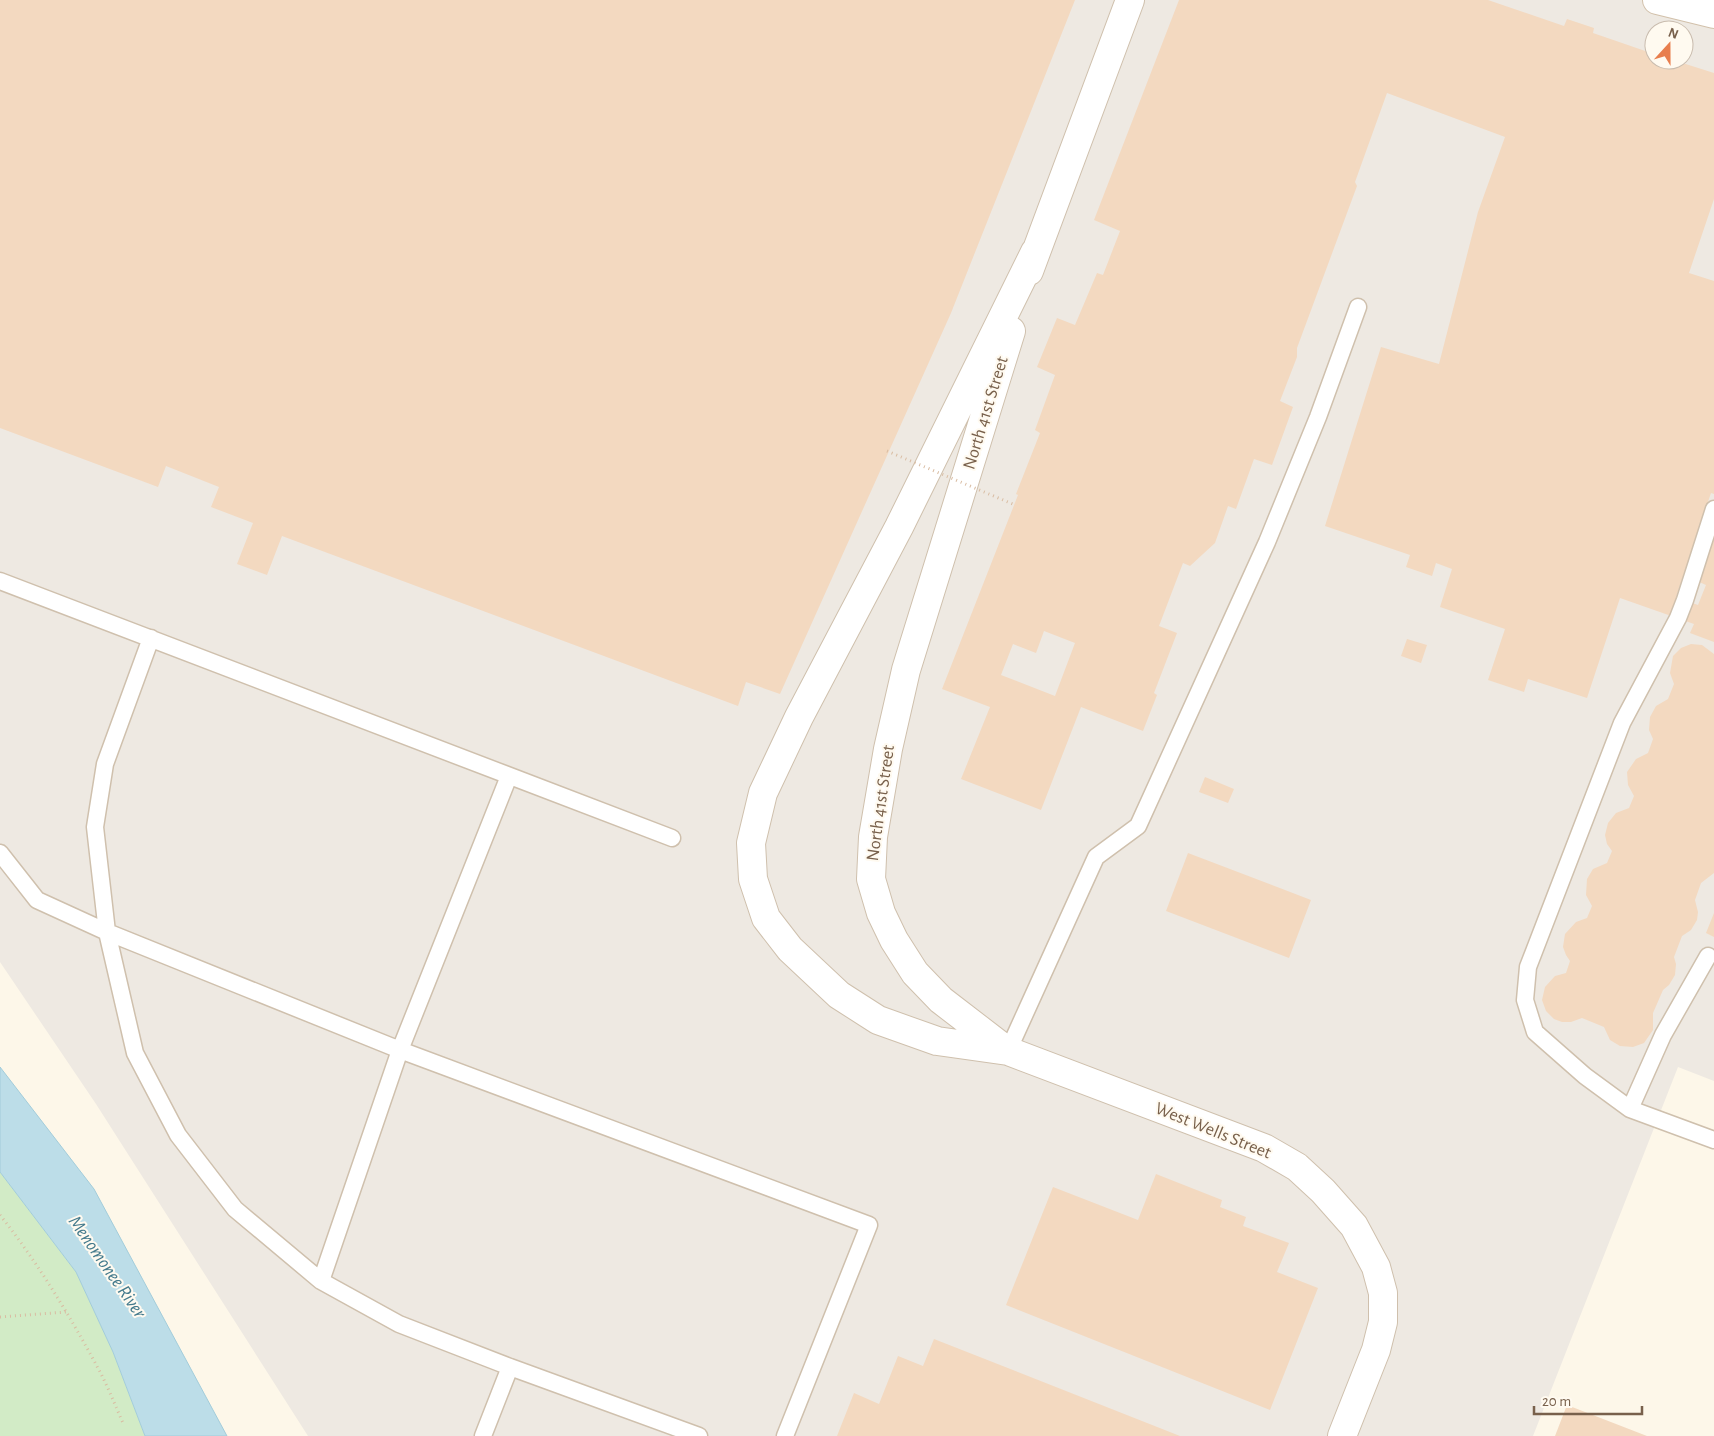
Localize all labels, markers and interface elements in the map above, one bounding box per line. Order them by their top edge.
north arrow [1644,20,1694,70]
text: N [1666,26,1680,42]
street label: North 41st Street [960,354,1012,472]
street label: North 41st Street [864,744,898,862]
street label: West Wells Street [1152,1100,1274,1163]
water label: Menomonee River [65,1212,150,1322]
scale bar [1534,1384,1642,1416]
text: 20 m [1542,1394,1571,1409]

